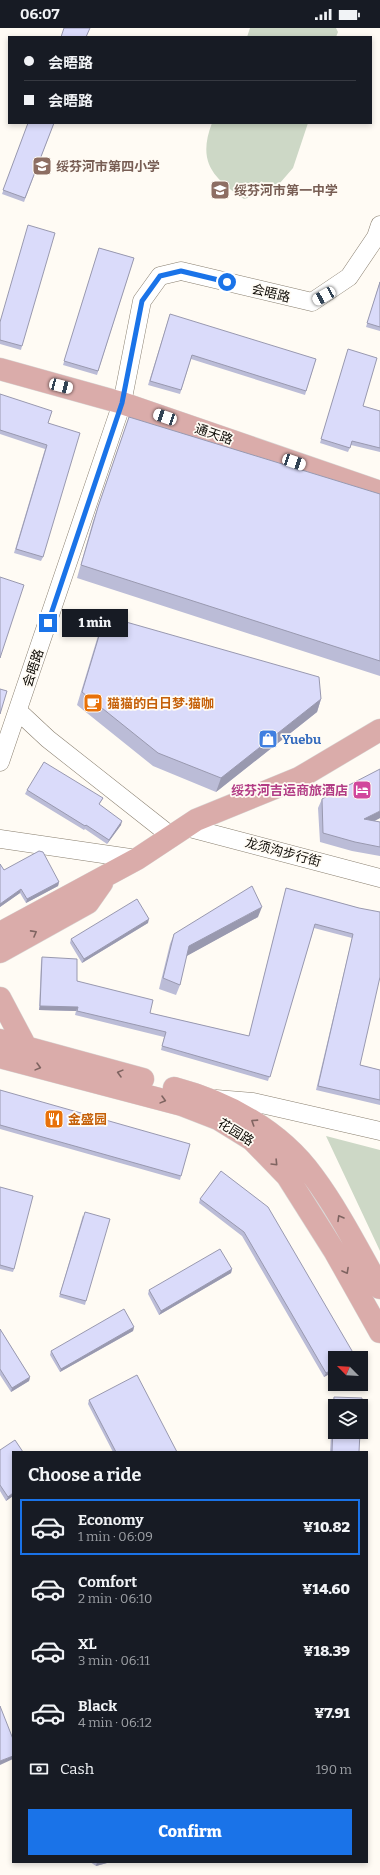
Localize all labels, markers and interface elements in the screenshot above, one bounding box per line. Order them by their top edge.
text: 06:07 [20,5,59,23]
text: 会晤路 [48,54,93,72]
text: 会晤路 [48,92,93,110]
school or university icon: 绥芬河市第四小学 [31,155,53,177]
place label: 绥芬河市第四小学 [56,159,160,174]
school or university icon: 绥芬河市第一中学 [209,179,231,201]
place label: 绥芬河市第一中学 [234,183,338,198]
route start [218,273,236,291]
street label: 会晤路 [250,281,292,305]
car [311,285,337,307]
car [48,377,74,395]
car [152,407,178,427]
street label: 通天路 [193,421,235,447]
car [281,452,307,472]
callout: 1 min [62,609,128,637]
route end [39,614,57,632]
text: 1 min [78,615,112,630]
street label: 会晤路 [20,647,46,689]
cafe icon: 猫猫的白日梦·猫咖 [82,692,104,714]
place label: 猫猫的白日梦·猫咖 [107,696,214,711]
shop icon: Yuebu [257,728,279,750]
place label: Yuebu [282,732,321,747]
hotel icon: 绥芬河吉运商旅酒店 [351,779,373,801]
place label: 绥芬河吉运商旅酒店 [231,783,348,798]
street label: 龙须沟步行街 [243,835,323,869]
one-way arrow [30,930,37,937]
one-way arrow [34,1062,41,1071]
one-way arrow [117,1069,124,1078]
one-way arrow [160,1095,167,1104]
restaurant icon: 金盛园 [43,1108,65,1130]
place label: 金盛园 [68,1112,107,1127]
street label: 花园路 [215,1115,257,1149]
one-way arrow [251,1119,258,1127]
one-way arrow [270,1158,278,1166]
one-way arrow [338,1215,345,1222]
one-way arrow [341,1267,348,1274]
north arrow [328,1351,368,1391]
map controls [328,1351,368,1439]
button: layers [328,1399,368,1439]
text: Choose a ride [28,1464,141,1486]
icon: car [30,1509,66,1545]
text: Economy [78,1511,144,1529]
text: ¥10.82 [303,1518,350,1536]
text: 1 min · 06:09 [78,1529,153,1544]
icon: car [30,1571,66,1607]
text: Comfort [78,1573,137,1591]
text: ¥14.60 [302,1580,350,1598]
text: 2 min · 06:10 [78,1591,152,1606]
icon: car [30,1633,66,1669]
text: XL [78,1635,97,1653]
text: ¥18.39 [303,1642,350,1660]
text: 3 min · 06:11 [78,1653,150,1668]
icon: car [30,1695,66,1731]
text: Black [78,1697,117,1715]
text: ¥7.91 [314,1704,350,1722]
text: 4 min · 06:12 [78,1715,152,1730]
icon: cash [28,1758,50,1780]
text: Cash [60,1760,94,1778]
text: 190 m [316,1762,352,1777]
button: Confirm [28,1809,352,1855]

